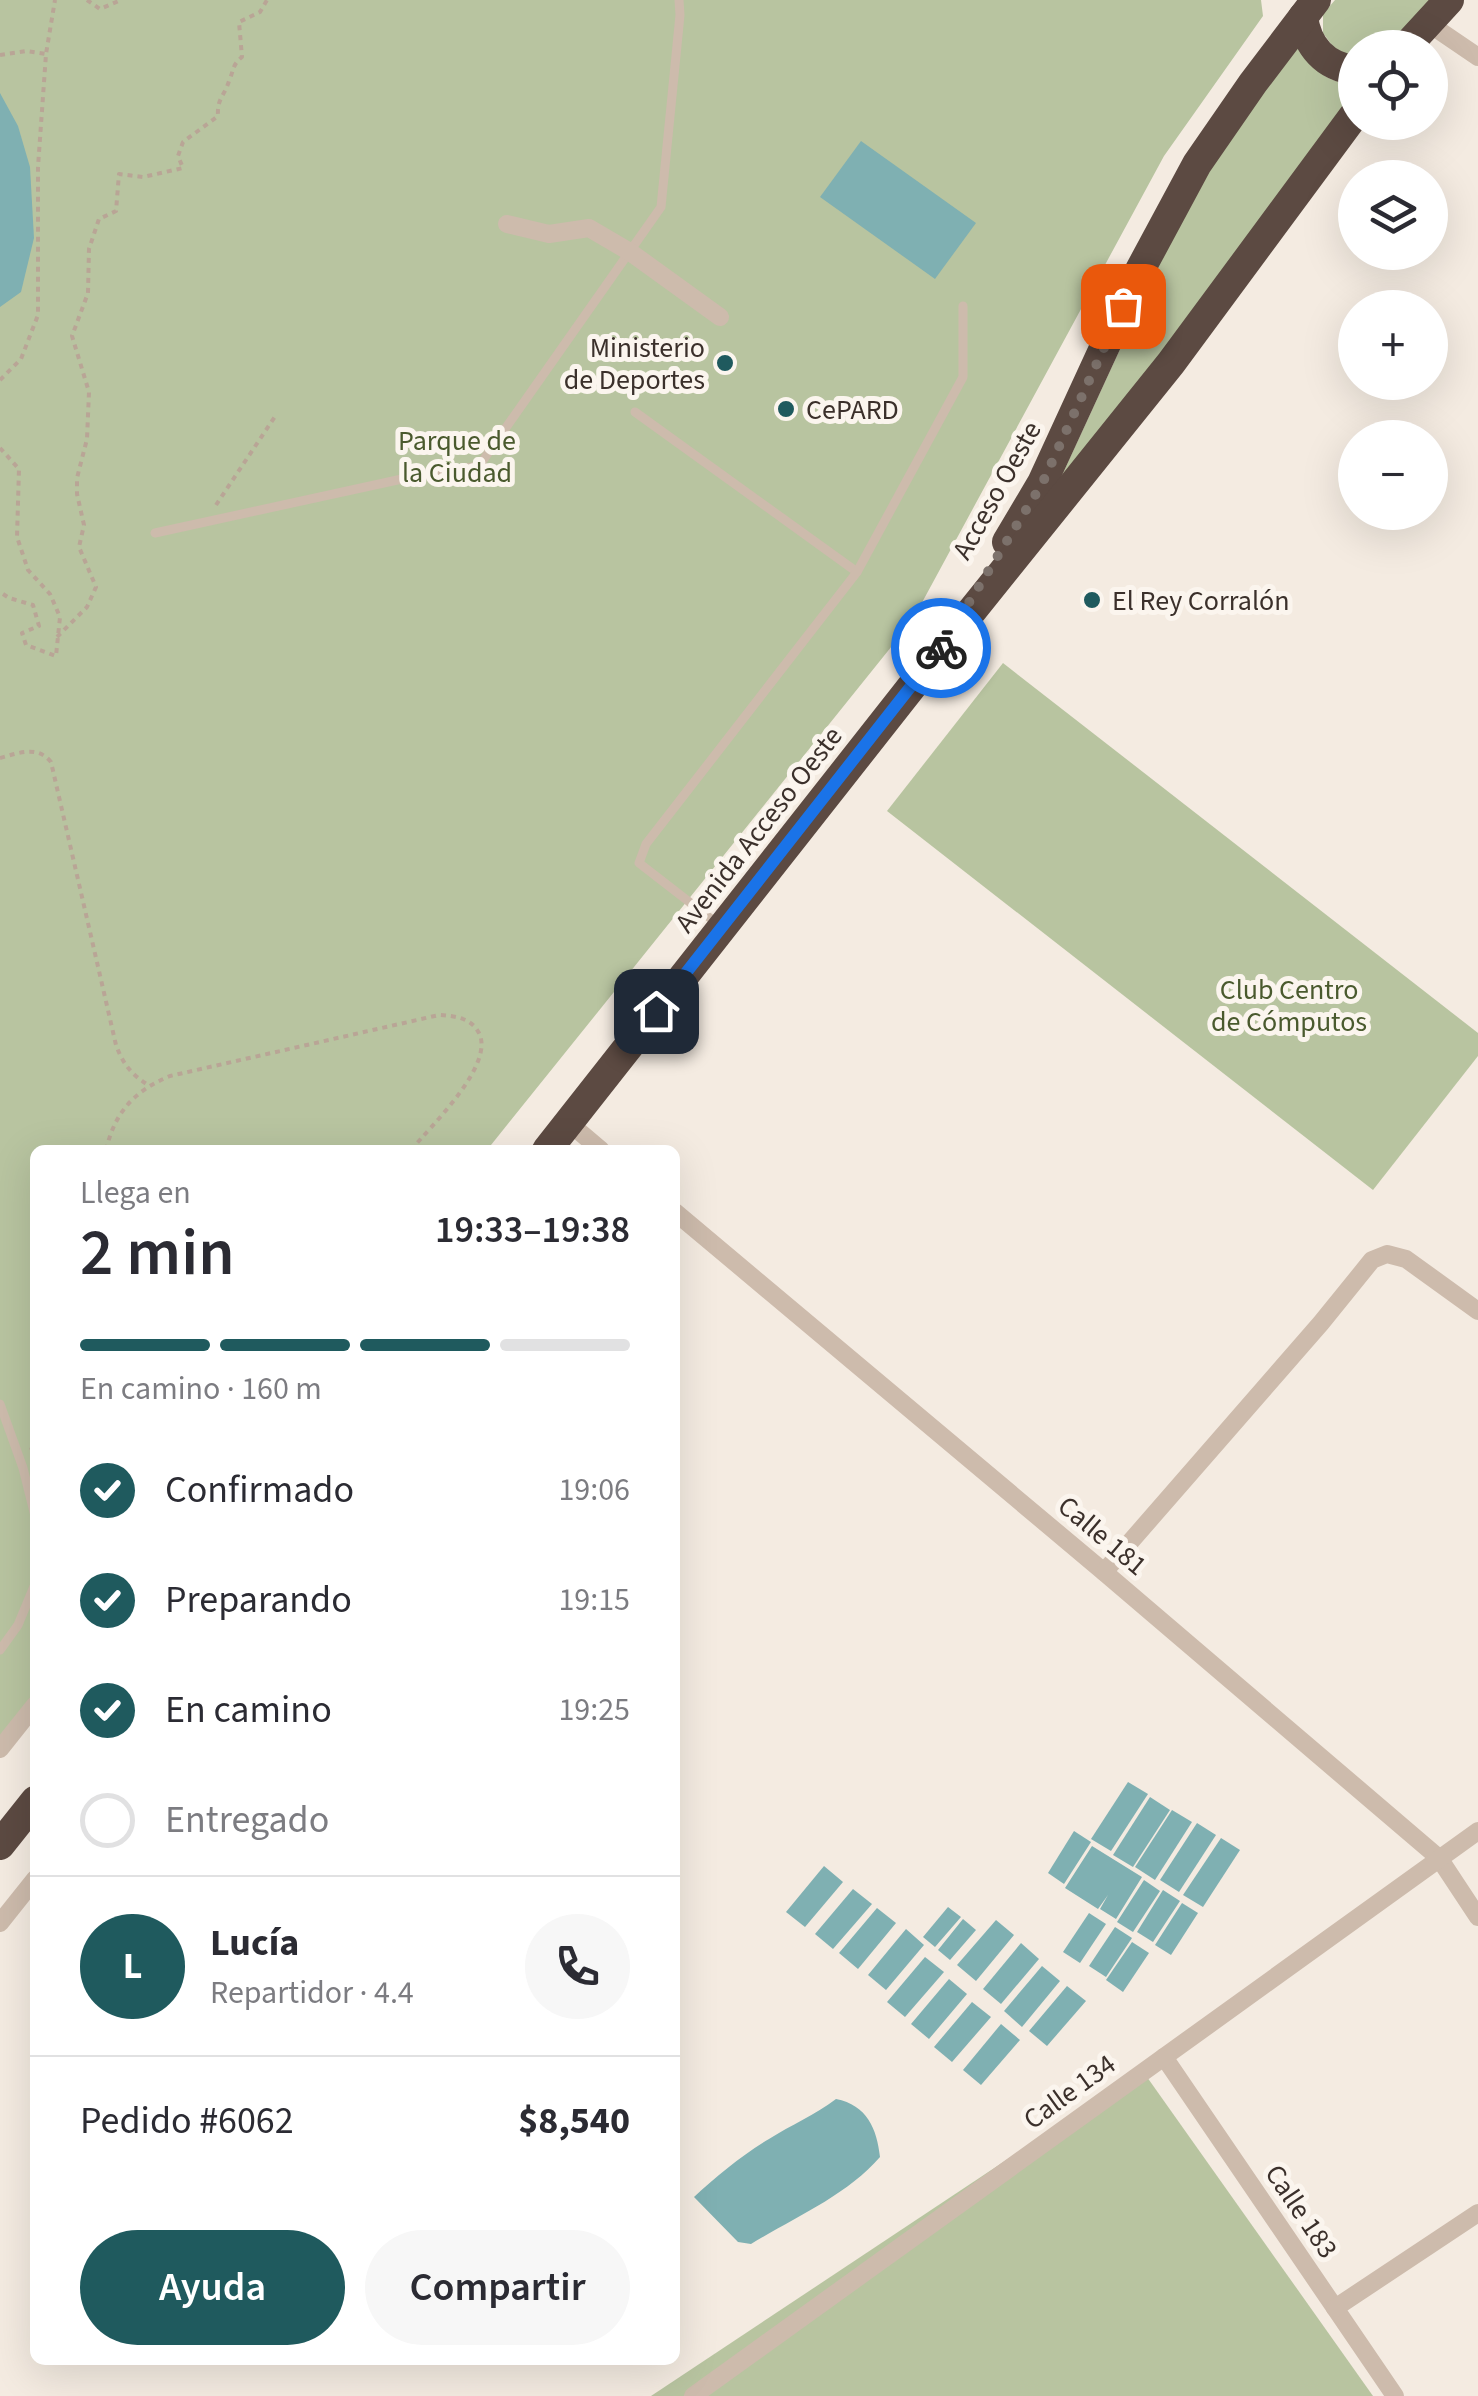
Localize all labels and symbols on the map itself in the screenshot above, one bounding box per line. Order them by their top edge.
pin [1081,264,1166,349]
place label: Ministerio de Deportes [564,328,705,400]
marker: Ministerio de Deportes [714,352,736,374]
place label: CePARD [806,390,899,430]
marker: CePARD [775,398,797,420]
street label: Acceso Oeste [942,414,1051,567]
park label: Parque de la Ciudad [398,421,516,493]
place label: El Rey Corralón [1112,581,1290,621]
marker: El Rey Corralón [1081,589,1103,611]
courier [891,598,991,698]
street label: Avenida Acceso Oeste [665,718,852,941]
pin [614,969,699,1054]
park label: Club Centro de Cómputos [1211,970,1367,1042]
street label: Calle 181 [1049,1486,1156,1585]
street label: Calle 134 [1015,2045,1124,2139]
street label: Calle 183 [1255,2157,1347,2267]

